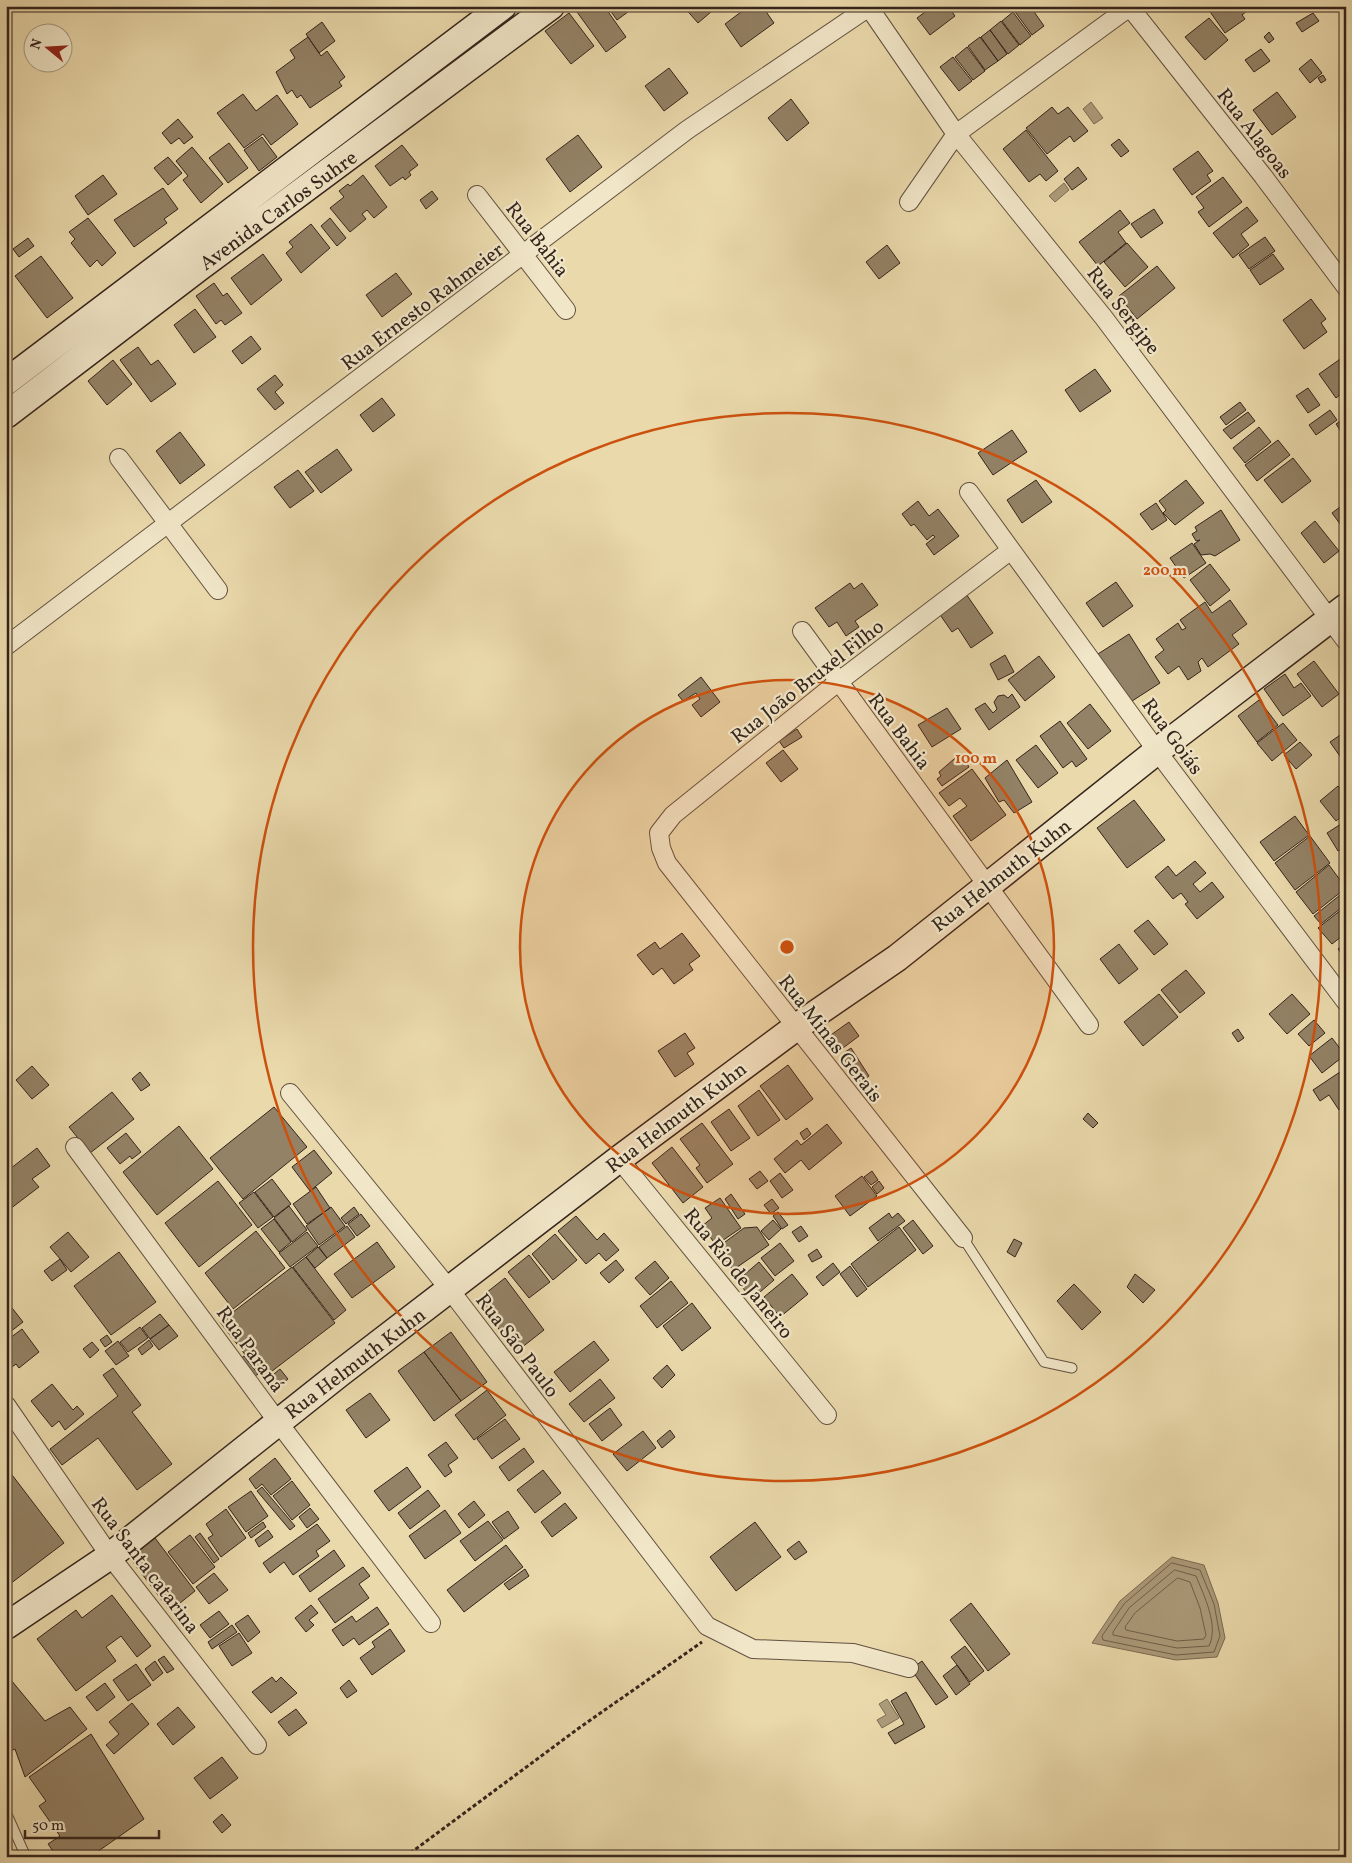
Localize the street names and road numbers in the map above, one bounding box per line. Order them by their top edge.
street label: Rua Alagoas [1209,83,1298,186]
street label: Avenida Carlos Suhre [195,145,364,278]
street label: Rua Bahia [498,196,575,284]
street label: Rua Ernesto Rahmeier [336,237,510,378]
street label: Rua Sergipe [1079,261,1166,361]
street label: Rua João Bruxel Filho [726,614,891,751]
street label: Rua Bahia [860,688,936,776]
street label: Rua Goiás [1134,693,1209,781]
street label: Rua Helmuth Kuhn [927,813,1078,940]
street label: Rua Minas Gerais [771,970,888,1109]
street label: Rua Helmuth Kuhn [601,1056,754,1181]
street label: Rua Rio de Janeiro [676,1203,799,1346]
street label: Rua São Paulo [468,1288,565,1404]
street label: Rua Paraná [208,1301,290,1399]
street label: Rua Helmuth Kuhn [280,1302,433,1427]
street label: Rua Santa catarina [84,1492,205,1640]

